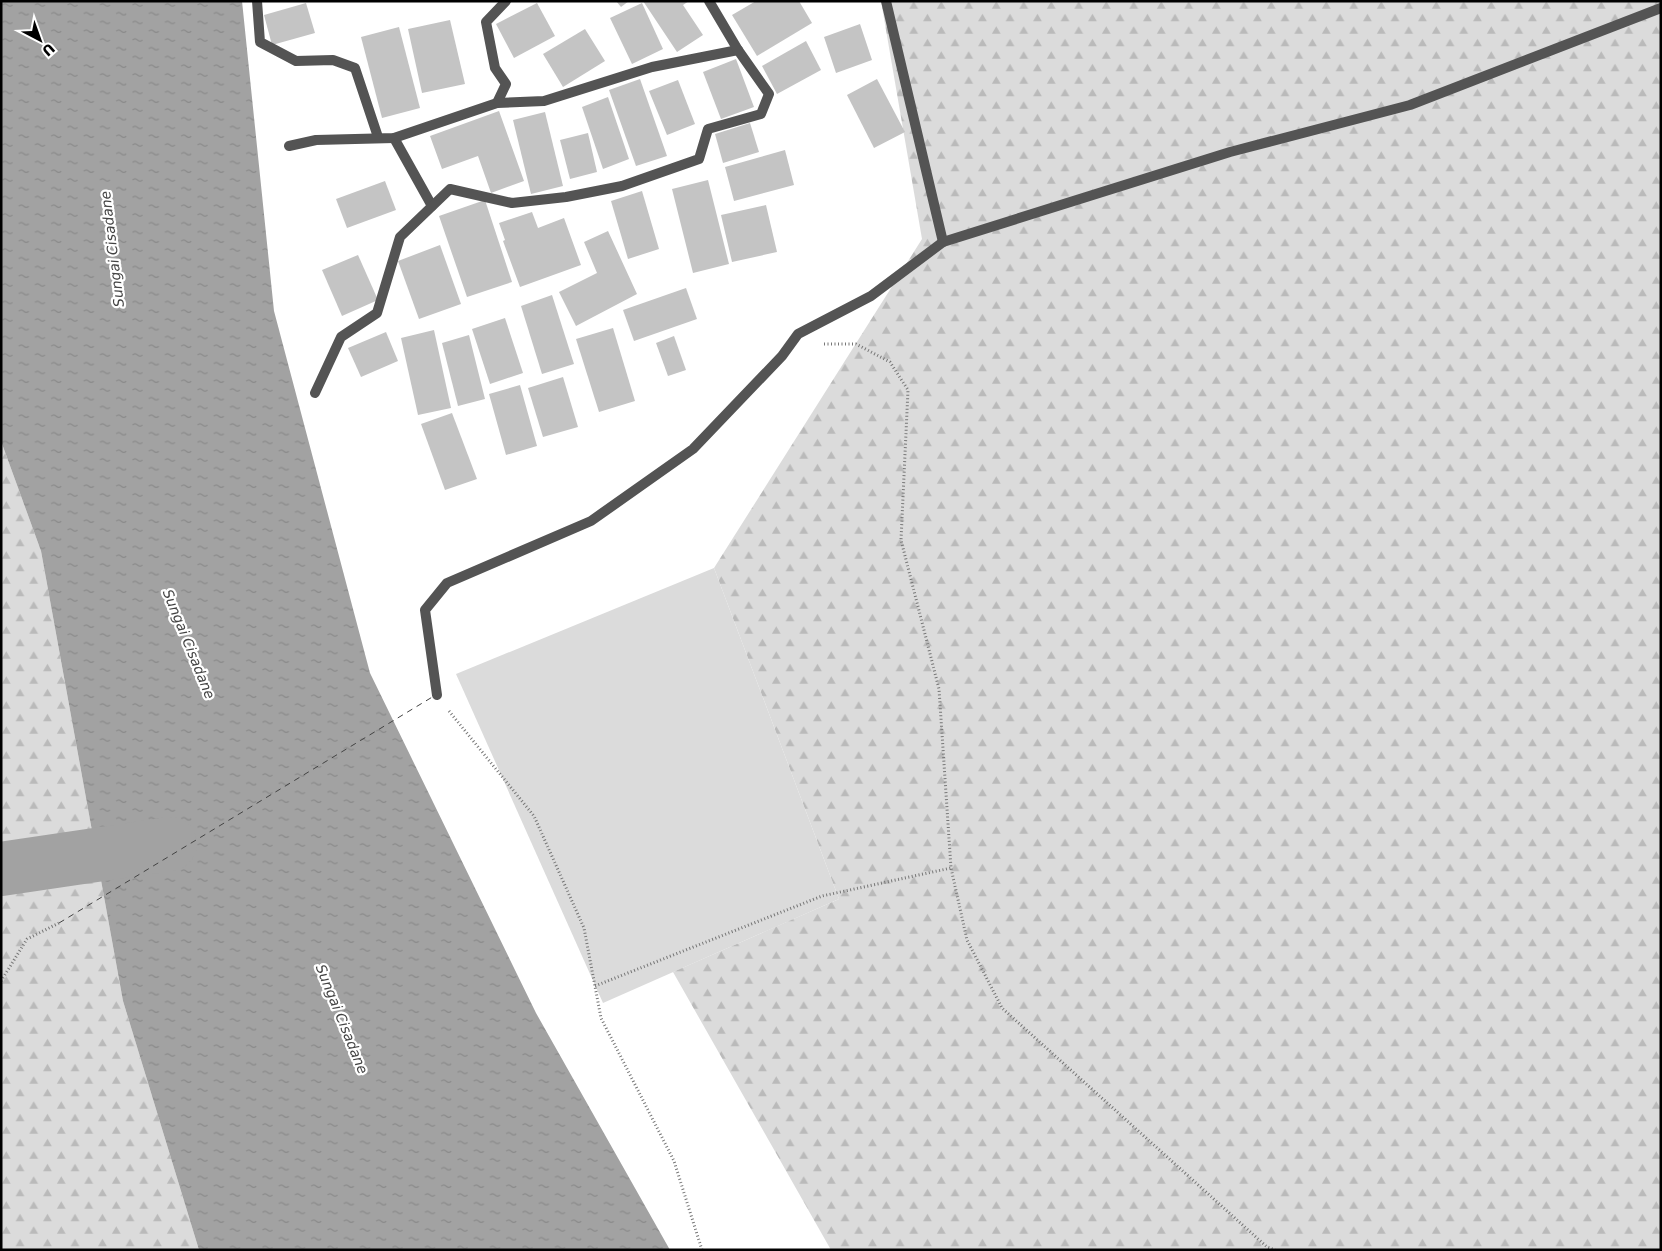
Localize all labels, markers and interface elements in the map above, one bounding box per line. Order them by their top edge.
north arrow [15,15,65,65]
text: U [39,40,58,60]
water label: Sungai Cisadane [97,190,127,308]
water label: Sungai Cisadane [160,587,218,701]
water label: Sungai Cisadane [313,962,371,1076]

